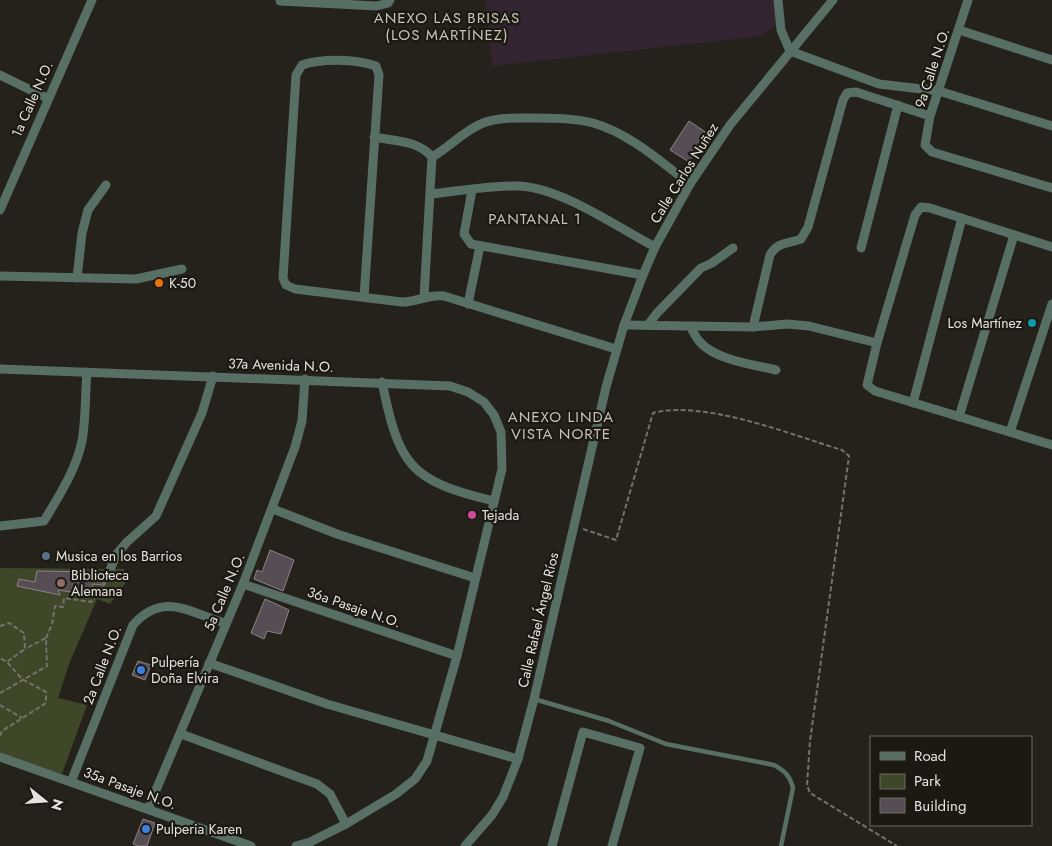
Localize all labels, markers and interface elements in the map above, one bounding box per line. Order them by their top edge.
district label: ANEXO LAS BRISAS (LOS MARTÍNEZ) [374,7,520,46]
street label: 9a Calle N.O. [910,26,954,110]
street label: 1a Calle N.O. [6,58,58,140]
street label: Calle Carlos Nuñez [645,118,723,227]
district label: PANTANAL 1 [488,208,582,230]
place label: K-50 [169,273,196,293]
marker: K-50 [153,277,165,289]
place label: Los Martínez [948,313,1023,333]
marker: Los Martínez [1026,317,1038,329]
street label: 37a Avenida N.O. [228,353,334,377]
district label: ANEXO LINDA VISTA NORTE [508,406,614,445]
place label: Tejada [482,505,519,525]
marker: Tejada [466,509,478,521]
place label: Musica en los Barrios [56,546,182,566]
marker: Musica en los Barrios [40,550,52,562]
street label: 5a Calle N.O. [199,550,249,634]
street label: Calle Rafael Ángel Ríos [513,550,563,690]
place label: Biblioteca Alemana [71,565,129,601]
marker: Biblioteca Alemana [55,577,67,589]
street label: 36a Pasaje N.O. [305,582,403,632]
street label: 2a Calle N.O. [78,623,126,707]
place label: Pulpería Doña Elvira [151,652,219,688]
marker: Pulpería Doña Elvira [135,664,147,676]
legend [870,736,1032,826]
text: Road [914,745,946,767]
street label: 35a Pasaje N.O. [81,762,179,814]
text: Park [914,770,941,792]
north arrow [20,776,70,826]
text: Building [914,795,966,817]
text: N [46,797,69,813]
place label: Pulperia Karen [156,819,242,839]
marker: Pulperia Karen [140,823,152,835]

